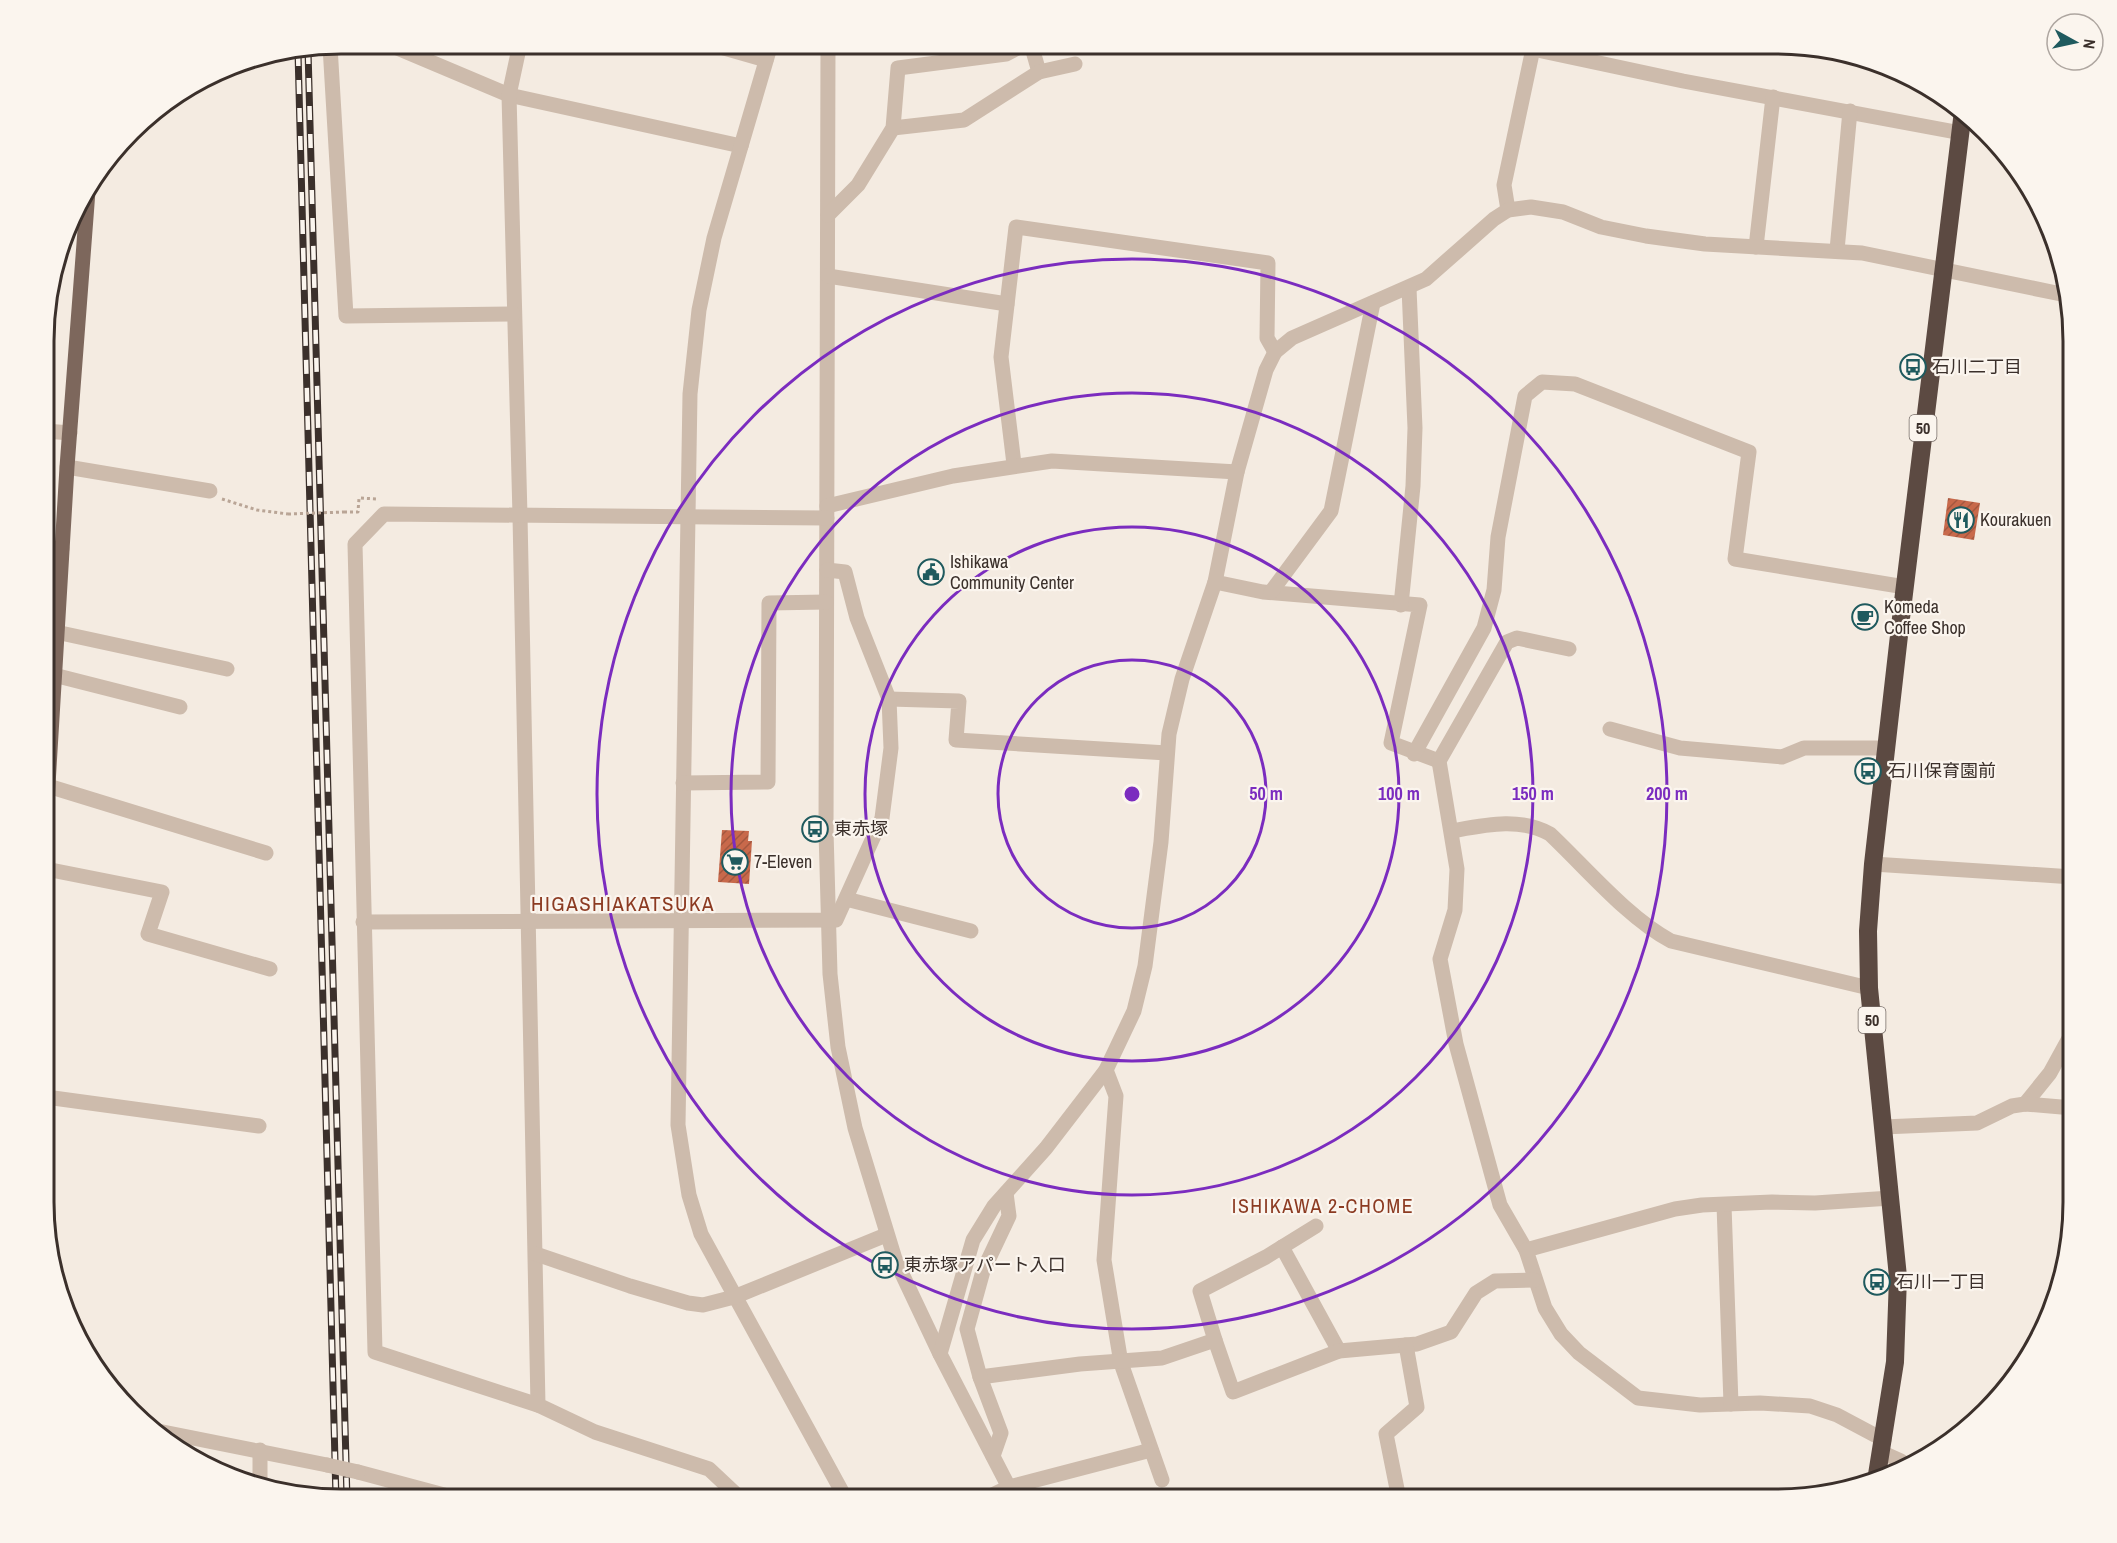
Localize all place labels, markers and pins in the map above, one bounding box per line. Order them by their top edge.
bus stop icon: 石川二丁目 [1898,352,1928,382]
place label: 石川二丁目 [1932,354,2022,379]
restaurant icon: Kourakuen [1946,505,1976,535]
place label: Kourakuen [1980,507,2051,532]
place label: Ishikawa Community Center [950,549,1074,595]
public building icon: Ishikawa Community Center [916,557,946,587]
place label: Komeda Coffee Shop [1884,594,1966,640]
cafe icon: Komeda Coffee Shop [1850,602,1880,632]
bus stop icon: 石川保育園前 [1853,756,1883,786]
place label: 石川保育園前 [1888,758,1996,783]
centre of rings [1122,784,1142,804]
bus stop icon: 東赤塚 [800,814,830,844]
place label: 東赤塚 [834,816,888,841]
supermarket icon: 7-Eleven [720,847,750,877]
place label: 7-Eleven [754,849,812,874]
bus stop icon: 東赤塚アパート入口 [870,1250,900,1280]
place label: 東赤塚アパート入口 [904,1252,1066,1277]
bus stop icon: 石川一丁目 [1862,1267,1892,1297]
place label: 石川一丁目 [1896,1269,1986,1294]

